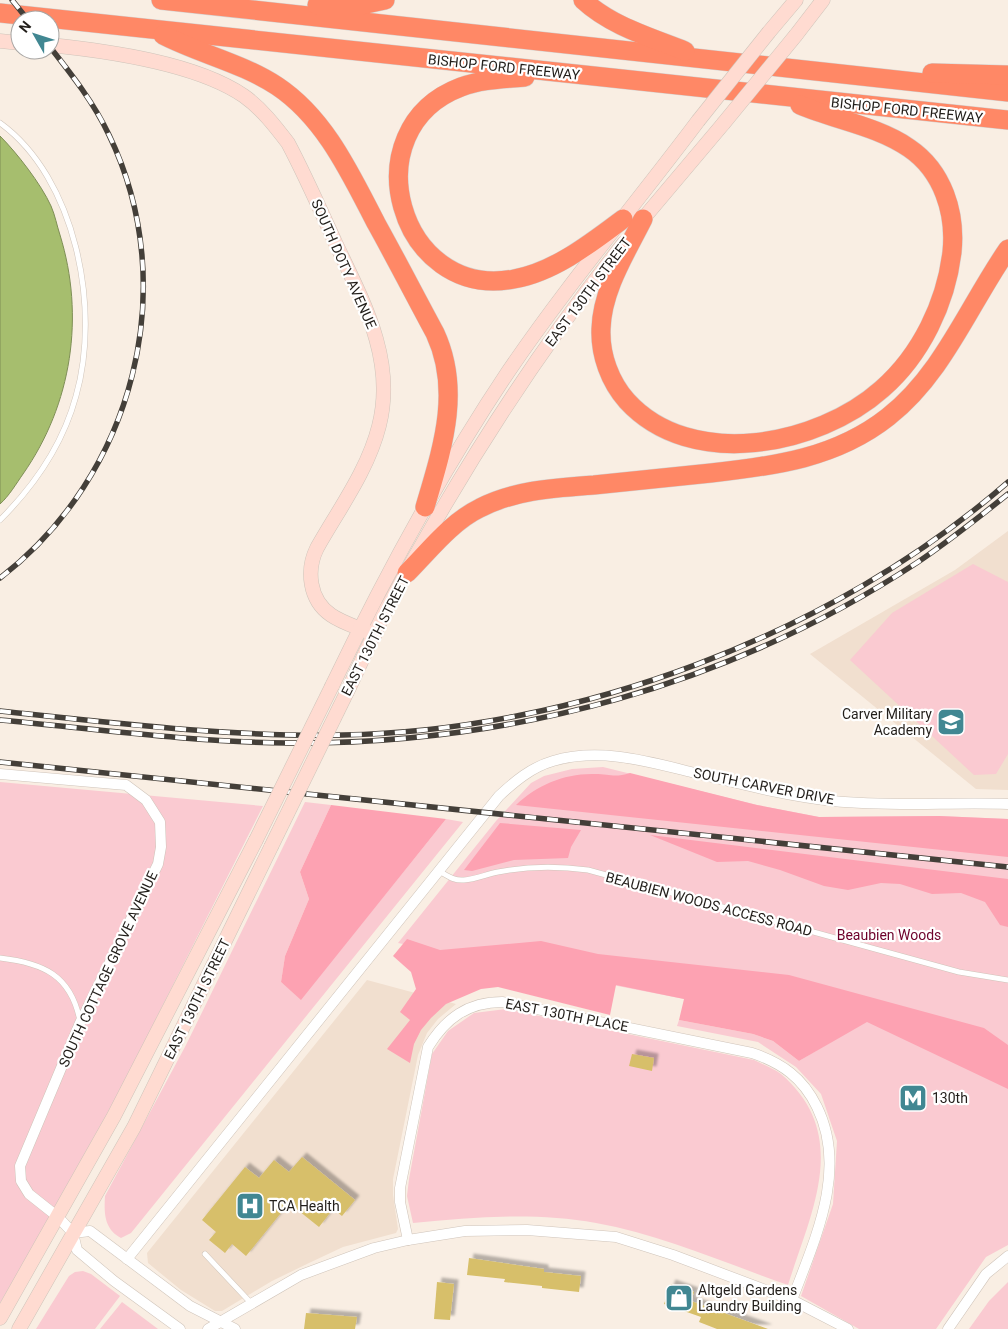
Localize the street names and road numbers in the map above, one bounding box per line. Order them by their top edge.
street label: BISHOP FORD FREEWAY [427,51,581,83]
street label: BISHOP FORD FREEWAY [830,94,984,126]
street label: SOUTH DOTY AVENUE [308,197,380,331]
street label: EAST 130TH STREET [542,234,635,350]
street label: EAST 130TH STREET [338,573,412,698]
street label: SOUTH CARVER DRIVE [692,764,836,808]
street label: SOUTH COTTAGE GROVE AVENUE [56,869,161,1069]
street label: BEAUBIEN WOODS ACCESS ROAD [604,869,814,939]
street label: EAST 130TH STREET [161,936,233,1062]
street label: EAST 130TH PLACE [504,995,630,1035]

